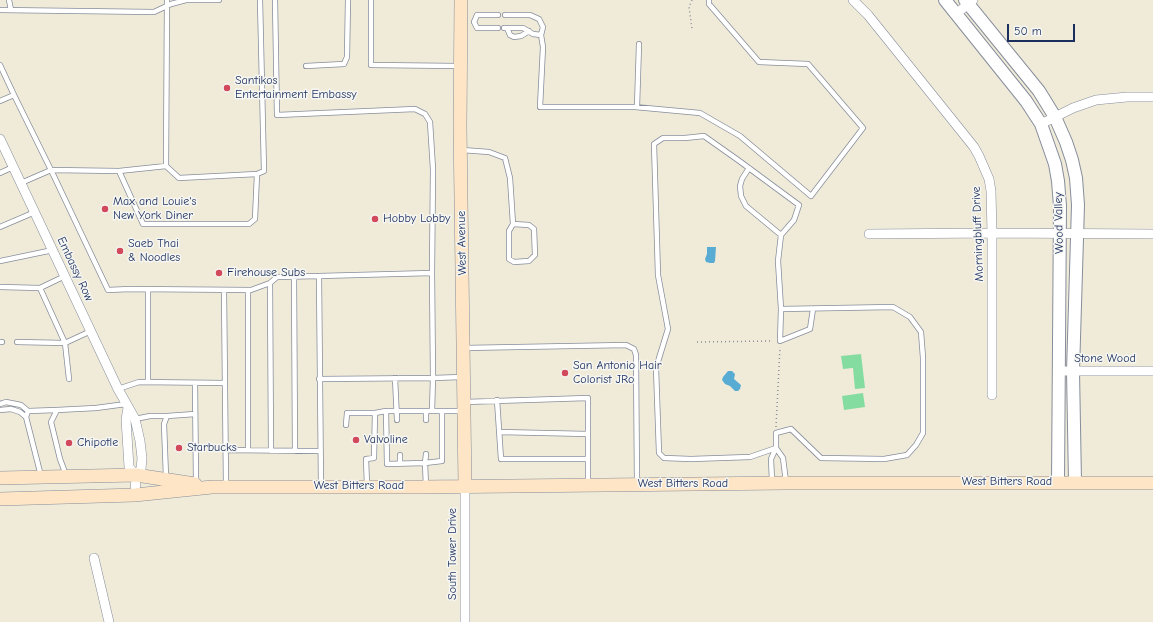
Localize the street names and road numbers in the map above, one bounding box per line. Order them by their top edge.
street label: Morningbluff Drive [969,186,987,282]
street label: Wood Valley [1051,192,1067,254]
street label: West Avenue [454,211,470,275]
street label: Embassy Row [54,234,96,304]
street label: Stone Wood [1074,352,1136,366]
street label: West Bitters Road [962,475,1052,489]
street label: West Bitters Road [638,477,728,491]
street label: West Bitters Road [314,479,404,493]
street label: South Tower Drive [446,508,460,600]

